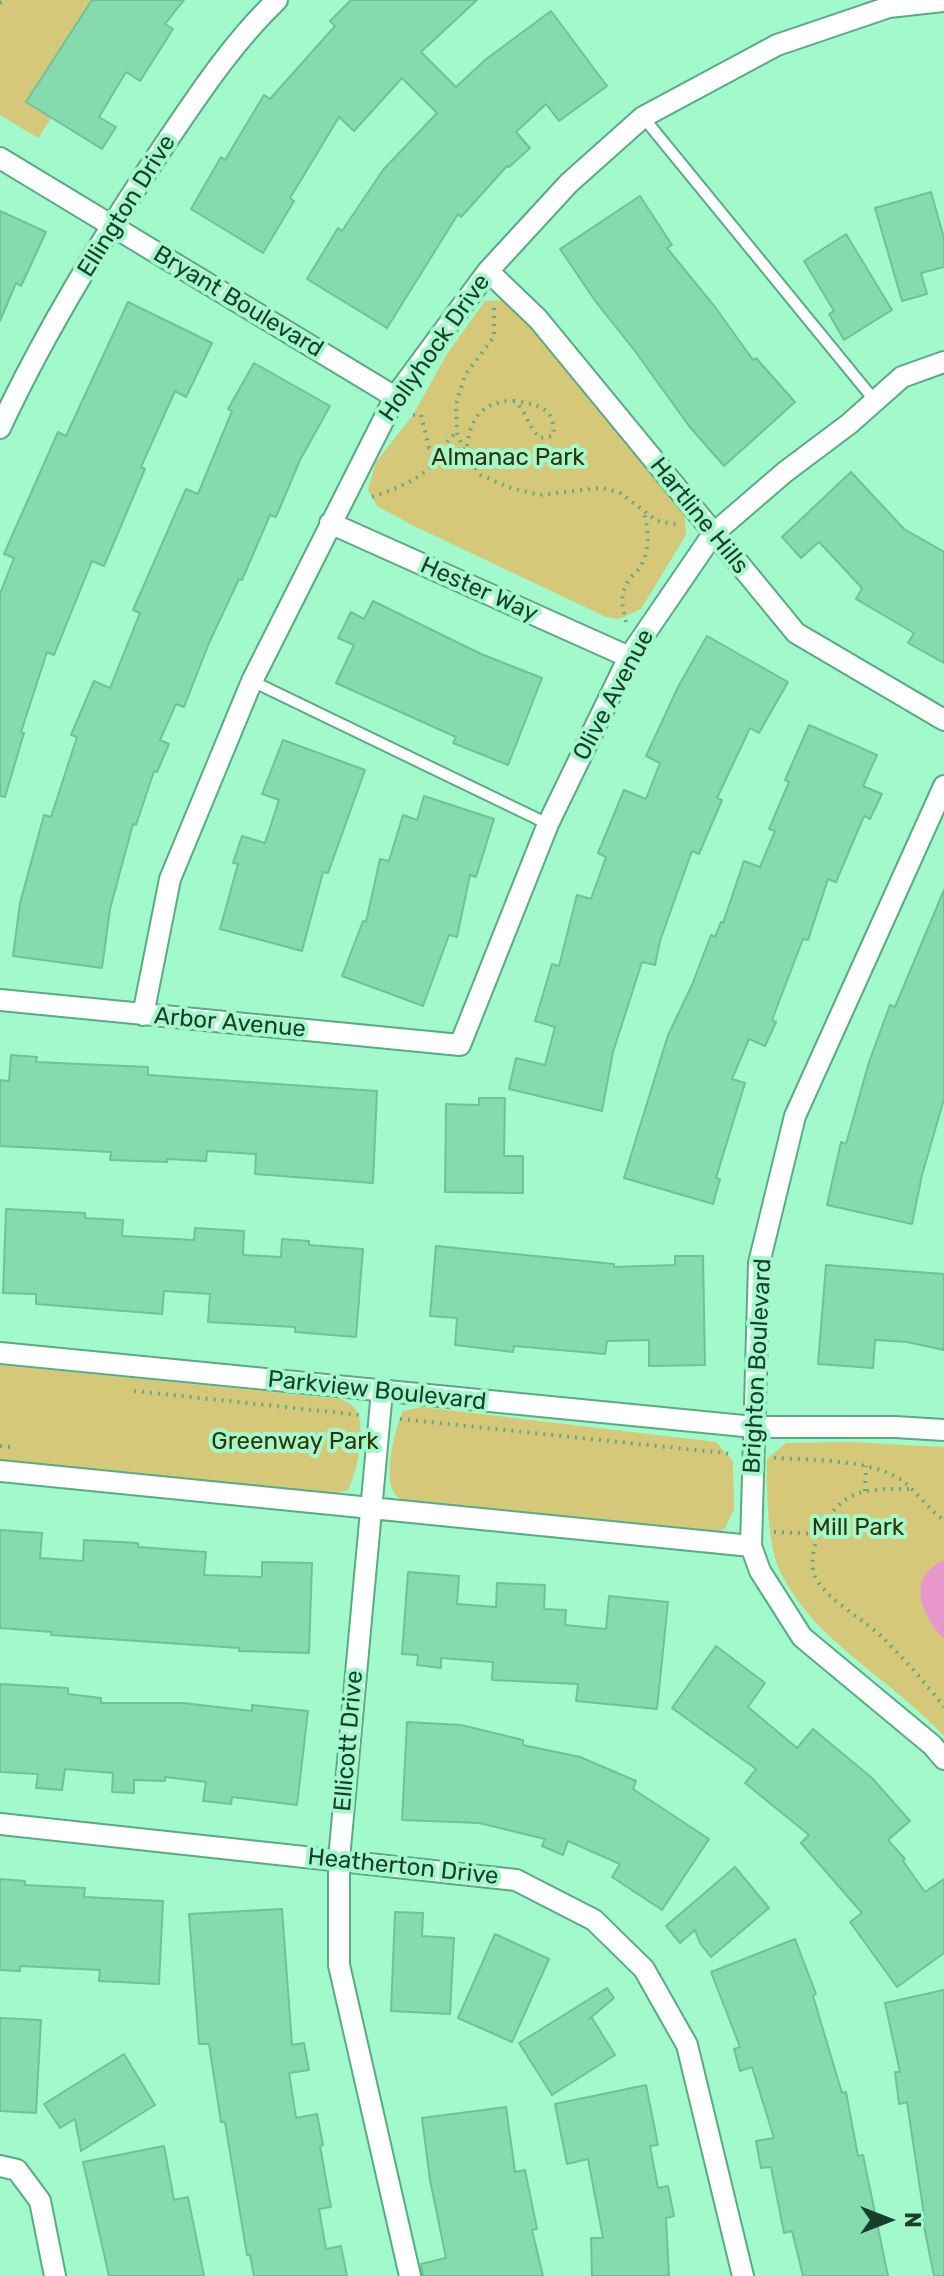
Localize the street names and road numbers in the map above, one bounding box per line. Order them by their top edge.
street label: Ellington Drive [72,130,182,282]
street label: Bryant Boulevard [148,240,328,364]
street label: Hollyhock Drive [373,269,497,427]
street label: Hartline Hills [643,452,755,580]
street label: Hester Way [416,551,542,629]
street label: Olive Avenue [567,625,661,765]
street label: Arbor Avenue [153,1002,307,1044]
street label: Brighton Boulevard [738,1258,778,1474]
street label: Parkview Boulevard [266,1365,488,1417]
street label: Ellicott Drive [328,1669,370,1813]
street label: Heatherton Drive [306,1843,500,1891]

